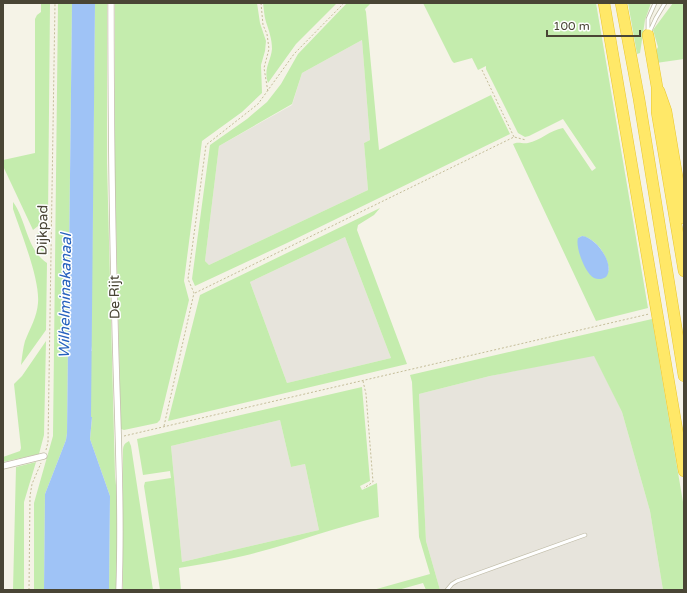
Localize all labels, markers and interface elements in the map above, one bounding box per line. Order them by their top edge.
scale bar [547,12,640,38]
text: 100 m [553,19,590,33]
street label: Dijkpad [34,205,51,255]
water label: Wilhelminakanaal [55,231,75,359]
street label: De Rijt [106,274,123,319]

